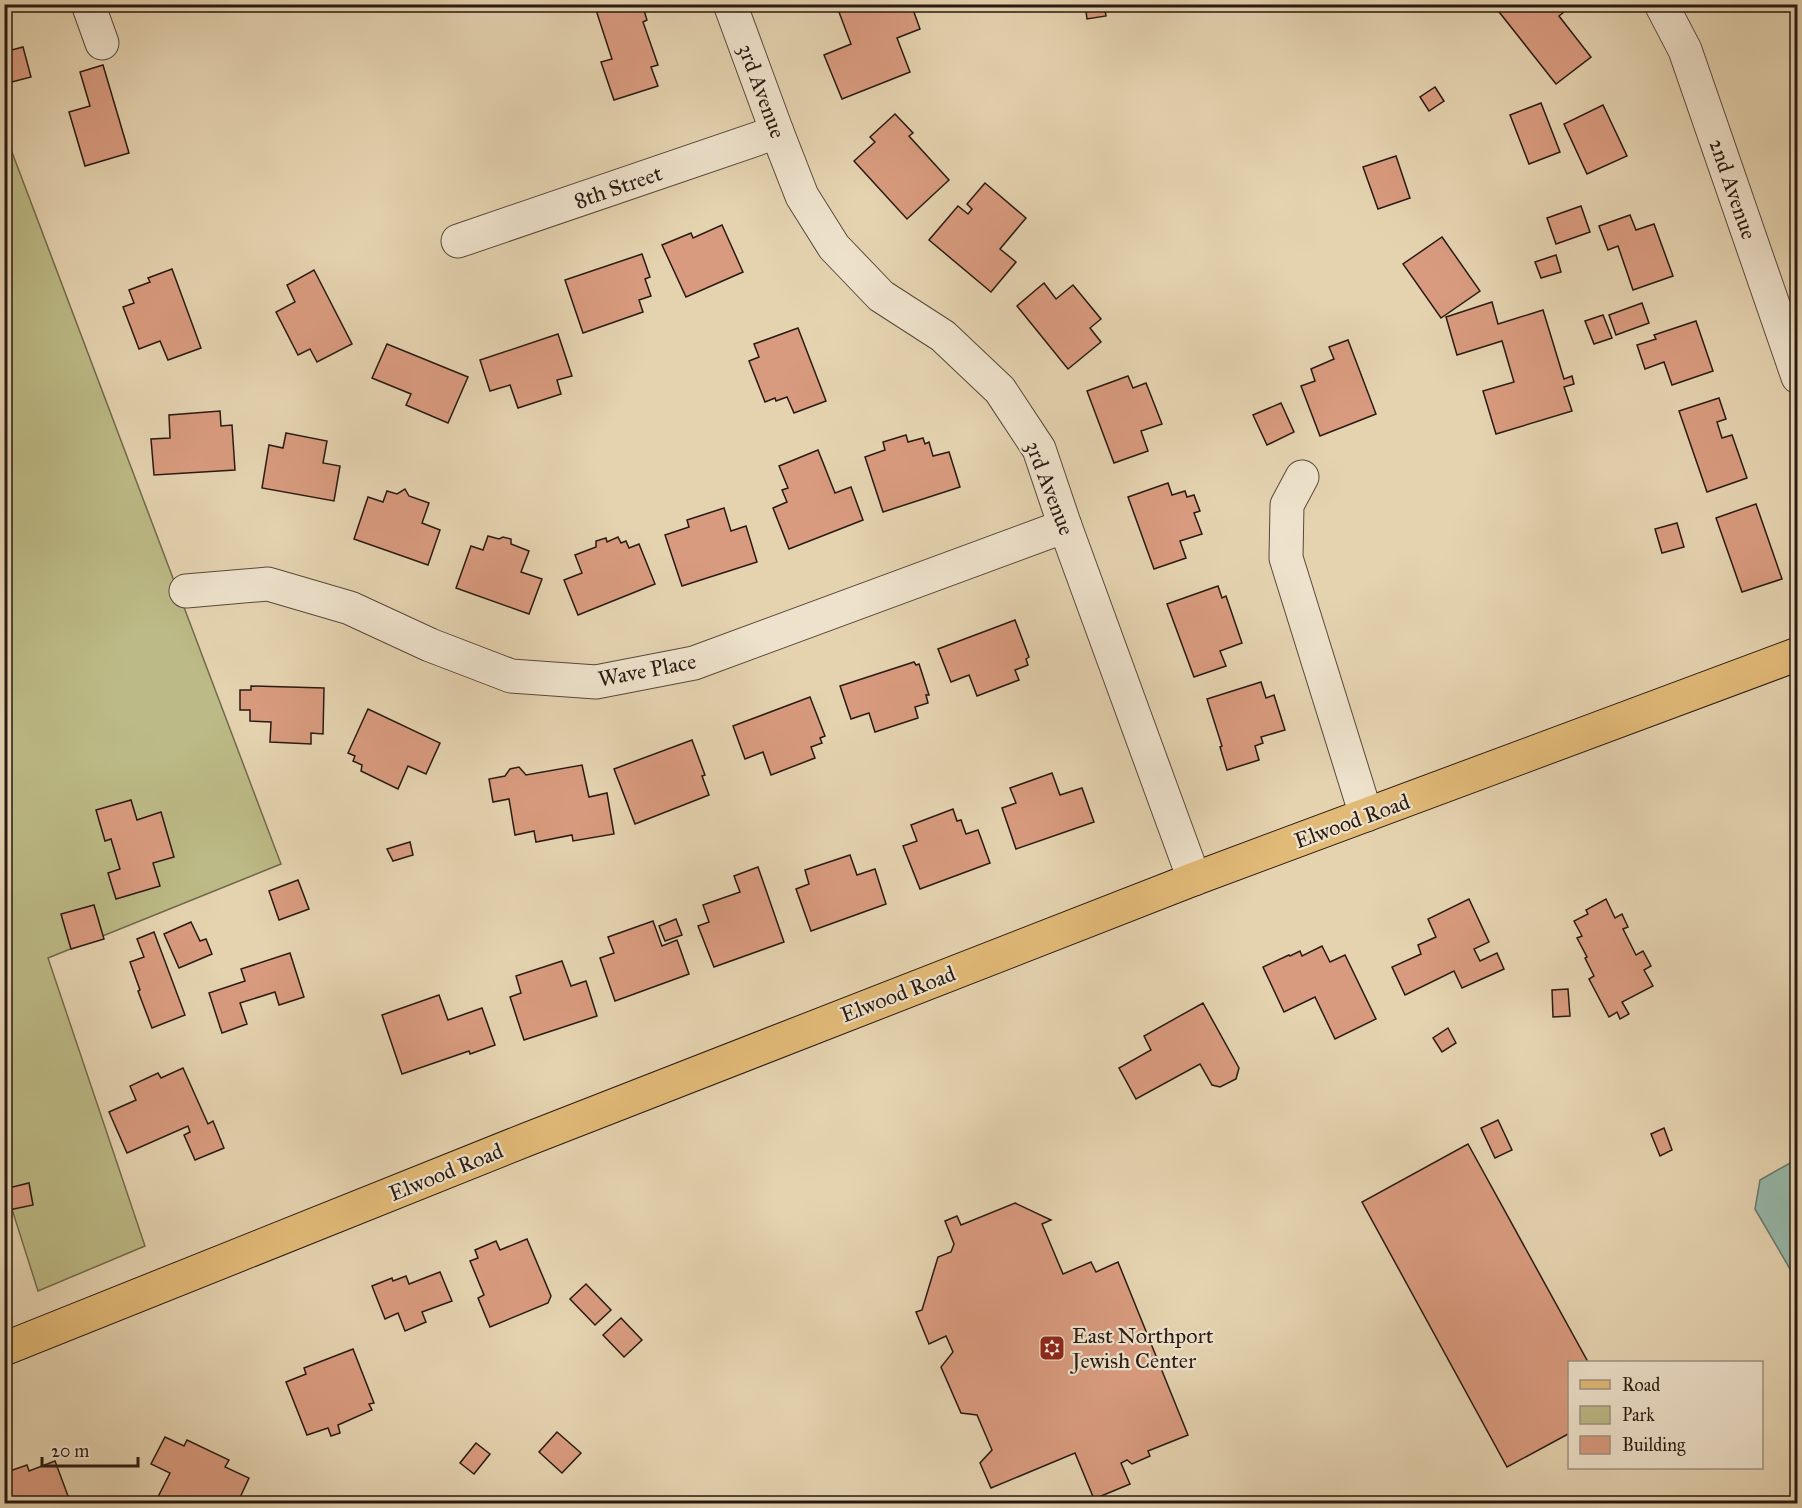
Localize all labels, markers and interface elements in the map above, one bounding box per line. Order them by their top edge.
street label: 3rd Avenue [732,40,792,142]
street label: 2nd Avenue [1703,135,1763,243]
street label: 8th Street [571,159,666,215]
street label: 3rd Avenue [1020,437,1080,539]
street label: Wave Place [596,647,698,693]
street label: Elwood Road [1291,788,1413,854]
street label: Elwood Road [837,960,959,1028]
street label: Elwood Road [385,1137,507,1207]
place label: East Northport Jewish Center [1070,1322,1214,1374]
synagogue icon: East Northport Jewish Center [1037,1333,1067,1363]
legend [1568,1361,1763,1469]
text: Road [1622,1374,1660,1396]
text: Park [1622,1404,1655,1426]
scale bar [42,1430,138,1468]
text: Building [1622,1434,1686,1457]
text: 20 m [51,1440,89,1462]

